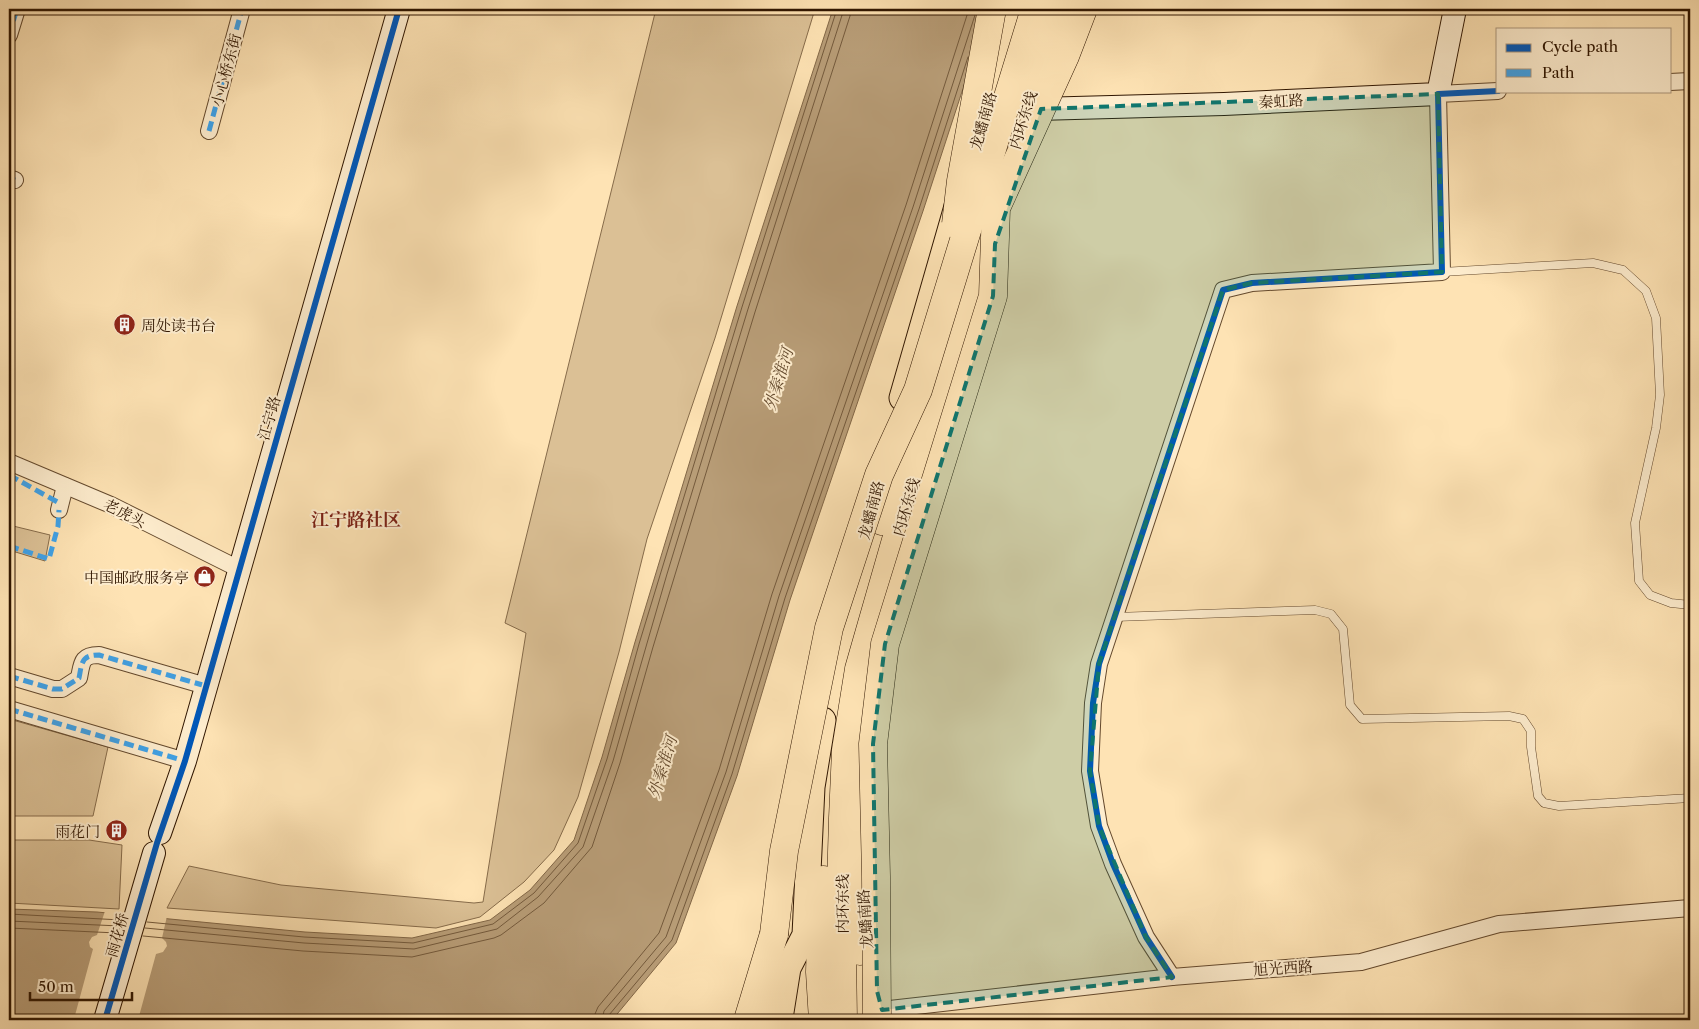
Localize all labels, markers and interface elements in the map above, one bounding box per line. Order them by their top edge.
legend [1496,28,1672,92]
street label: 小心桥东街 [207,31,245,109]
text: Cycle path [1542,37,1619,56]
text: Path [1542,63,1575,82]
street label: 内环东线 [1005,89,1041,151]
street label: 龙蟠南路 [966,90,1000,152]
street label: 秦虹路 [1258,90,1304,112]
building icon: 周处读书台 [113,313,137,337]
place label: 周处读书台 [141,316,216,335]
water label: 外秦淮河 [759,343,798,413]
street label: 江宁路 [254,394,284,442]
street label: 内环东线 [889,476,923,538]
street label: 龙蟠南路 [854,479,888,541]
street label: 老虎头 [101,495,149,531]
district label: 江宁路社区 [311,509,401,531]
shop icon: 中国邮政服务亭 [193,565,217,589]
place label: 中国邮政服务亭 [84,568,189,587]
water label: 外秦淮河 [643,731,682,801]
building icon: 雨花门 [104,819,128,843]
place label: 雨花门 [55,822,100,841]
street label: 内环东线 [833,874,852,934]
street label: 龙蟠南路 [853,888,877,950]
street label: 雨花桥 [102,911,132,959]
street label: 旭光西路 [1252,956,1314,980]
scale bar [30,969,132,1001]
text: 50 m [38,977,74,996]

